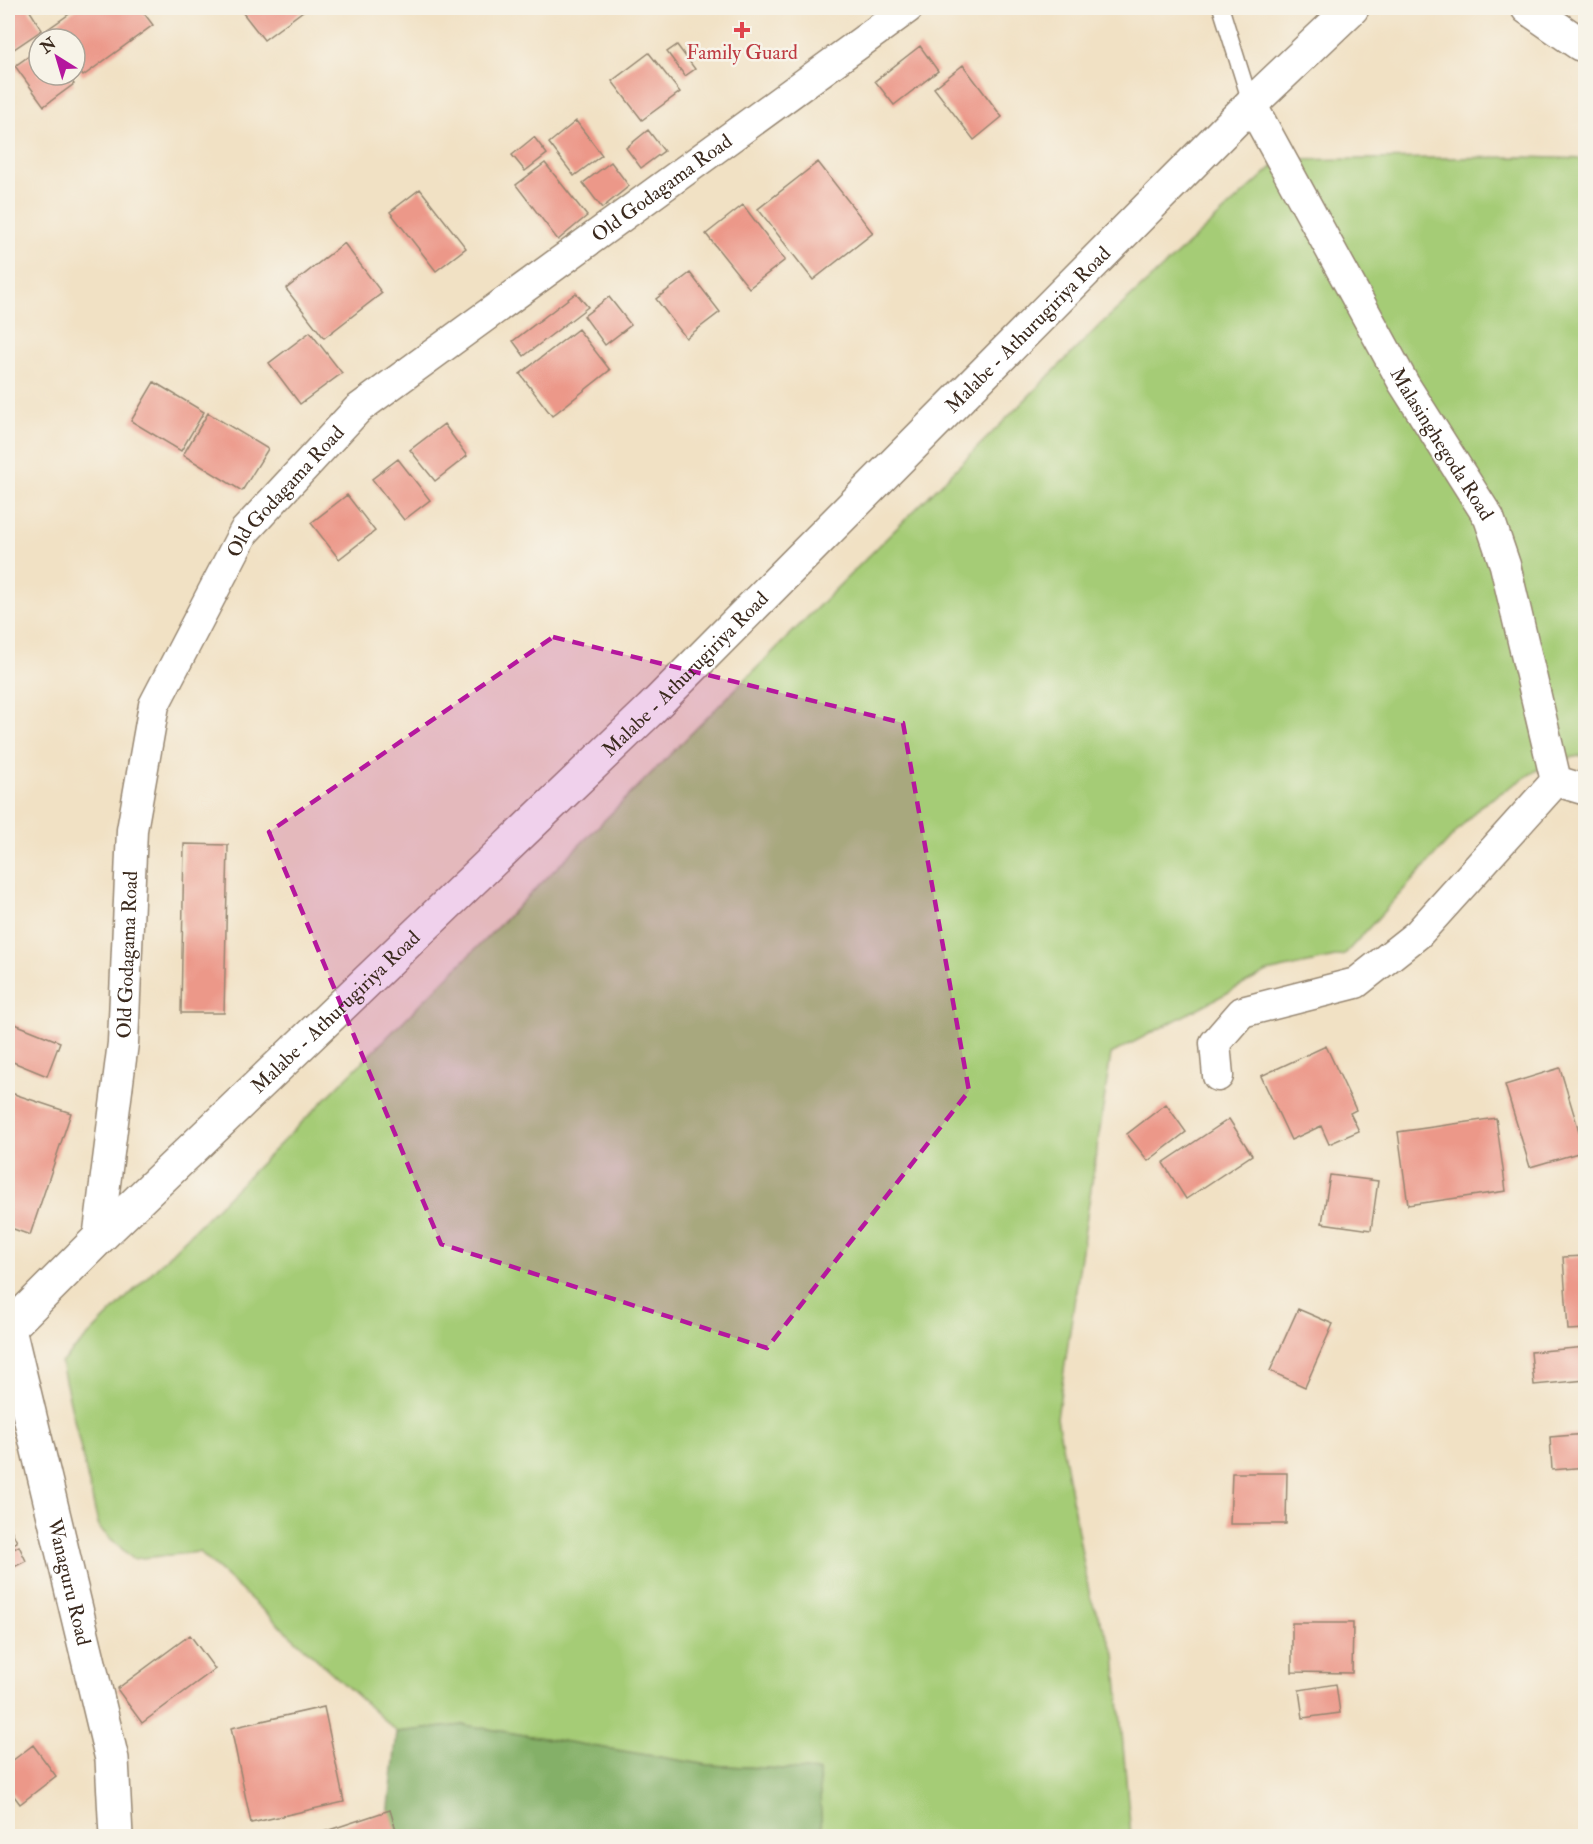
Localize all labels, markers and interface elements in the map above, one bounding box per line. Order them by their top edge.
marker: Family Guard [735,23,749,37]
north arrow [27,27,87,87]
text: N [36,33,61,59]
place label: Family Guard [686,40,798,65]
street label: Old Godagama Road [586,128,737,247]
street label: Malabe - Athurugiriya Road [940,241,1116,418]
street label: Malasinghegoda Road [1385,363,1500,525]
street label: Old Godagama Road [221,420,349,561]
street label: Malabe - Athurugiriya Road [596,586,773,762]
street label: Old Godagama Road [111,870,143,1039]
street label: Malabe - Athurugiriya Road [246,925,425,1098]
street label: Wanaguru Road [42,1515,97,1648]

